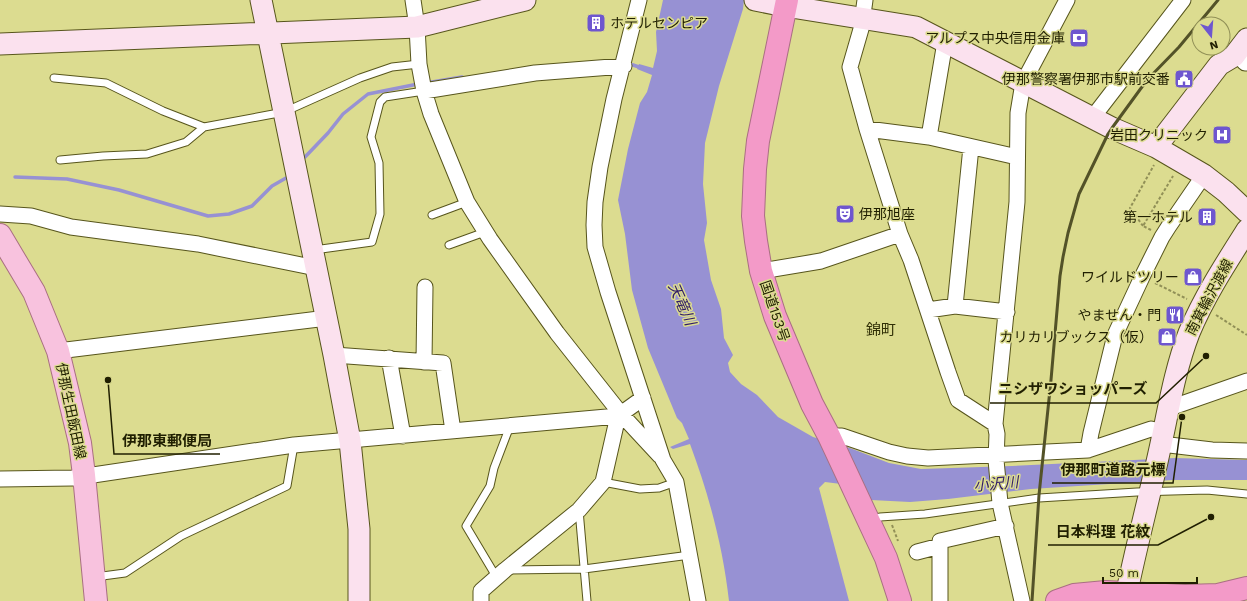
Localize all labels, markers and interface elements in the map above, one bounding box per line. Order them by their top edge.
building icon: ホテルセンピア [585,12,607,34]
place label: ホテルセンピア [610,15,708,31]
north arrow [1191,16,1231,56]
bank icon: アルプス中央信用金庫 [1068,27,1090,49]
place label: アルプス中央信用金庫 [925,30,1065,46]
text: N [1208,38,1220,52]
public building icon: 伊那警察署伊那市駅前交番 [1173,68,1195,90]
place label: 伊那警察署伊那市駅前交番 [1002,71,1170,87]
hospital icon: 岩田クリニック [1211,124,1233,146]
place label: 岩田クリニック [1110,127,1208,143]
theatre icon: 伊那旭座 [834,203,856,225]
place label: 伊那旭座 [859,206,915,222]
building icon: 第一ホテル [1196,206,1218,228]
place label: 第一ホテル [1123,209,1193,225]
street label: 南箕輪沢渡線 [1182,256,1236,338]
shop icon: ワイルドツリー [1182,266,1204,288]
place label: ワイルドツリー [1081,269,1179,285]
street label: 国道153号 [757,278,793,344]
water label: 天竜川 [665,280,700,330]
restaurant icon: やません・門 [1164,304,1186,326]
place label: やません・門 [1077,307,1161,323]
district label: 錦町 [866,321,896,339]
shop icon: カリカリブックス（仮） [1156,326,1178,348]
place label: カリカリブックス（仮） [999,329,1153,345]
street label: 伊那生田飯田線 [53,361,89,461]
callout: ニシザワショッパーズ [990,376,1156,403]
text: ニシザワショッパーズ [998,380,1148,398]
callout: 伊那東郵便局 [114,427,220,454]
text: 伊那東郵便局 [122,432,212,450]
callout: 伊那町道路元標 [1052,456,1173,483]
text: 伊那町道路元標 [1060,461,1166,479]
water label: 小沢川 [973,473,1021,495]
callout: 日本料理 花紋 [1048,518,1158,545]
text: 日本料理 花紋 [1056,523,1150,541]
scale bar [1103,559,1197,585]
text: 50 m [1109,566,1139,580]

